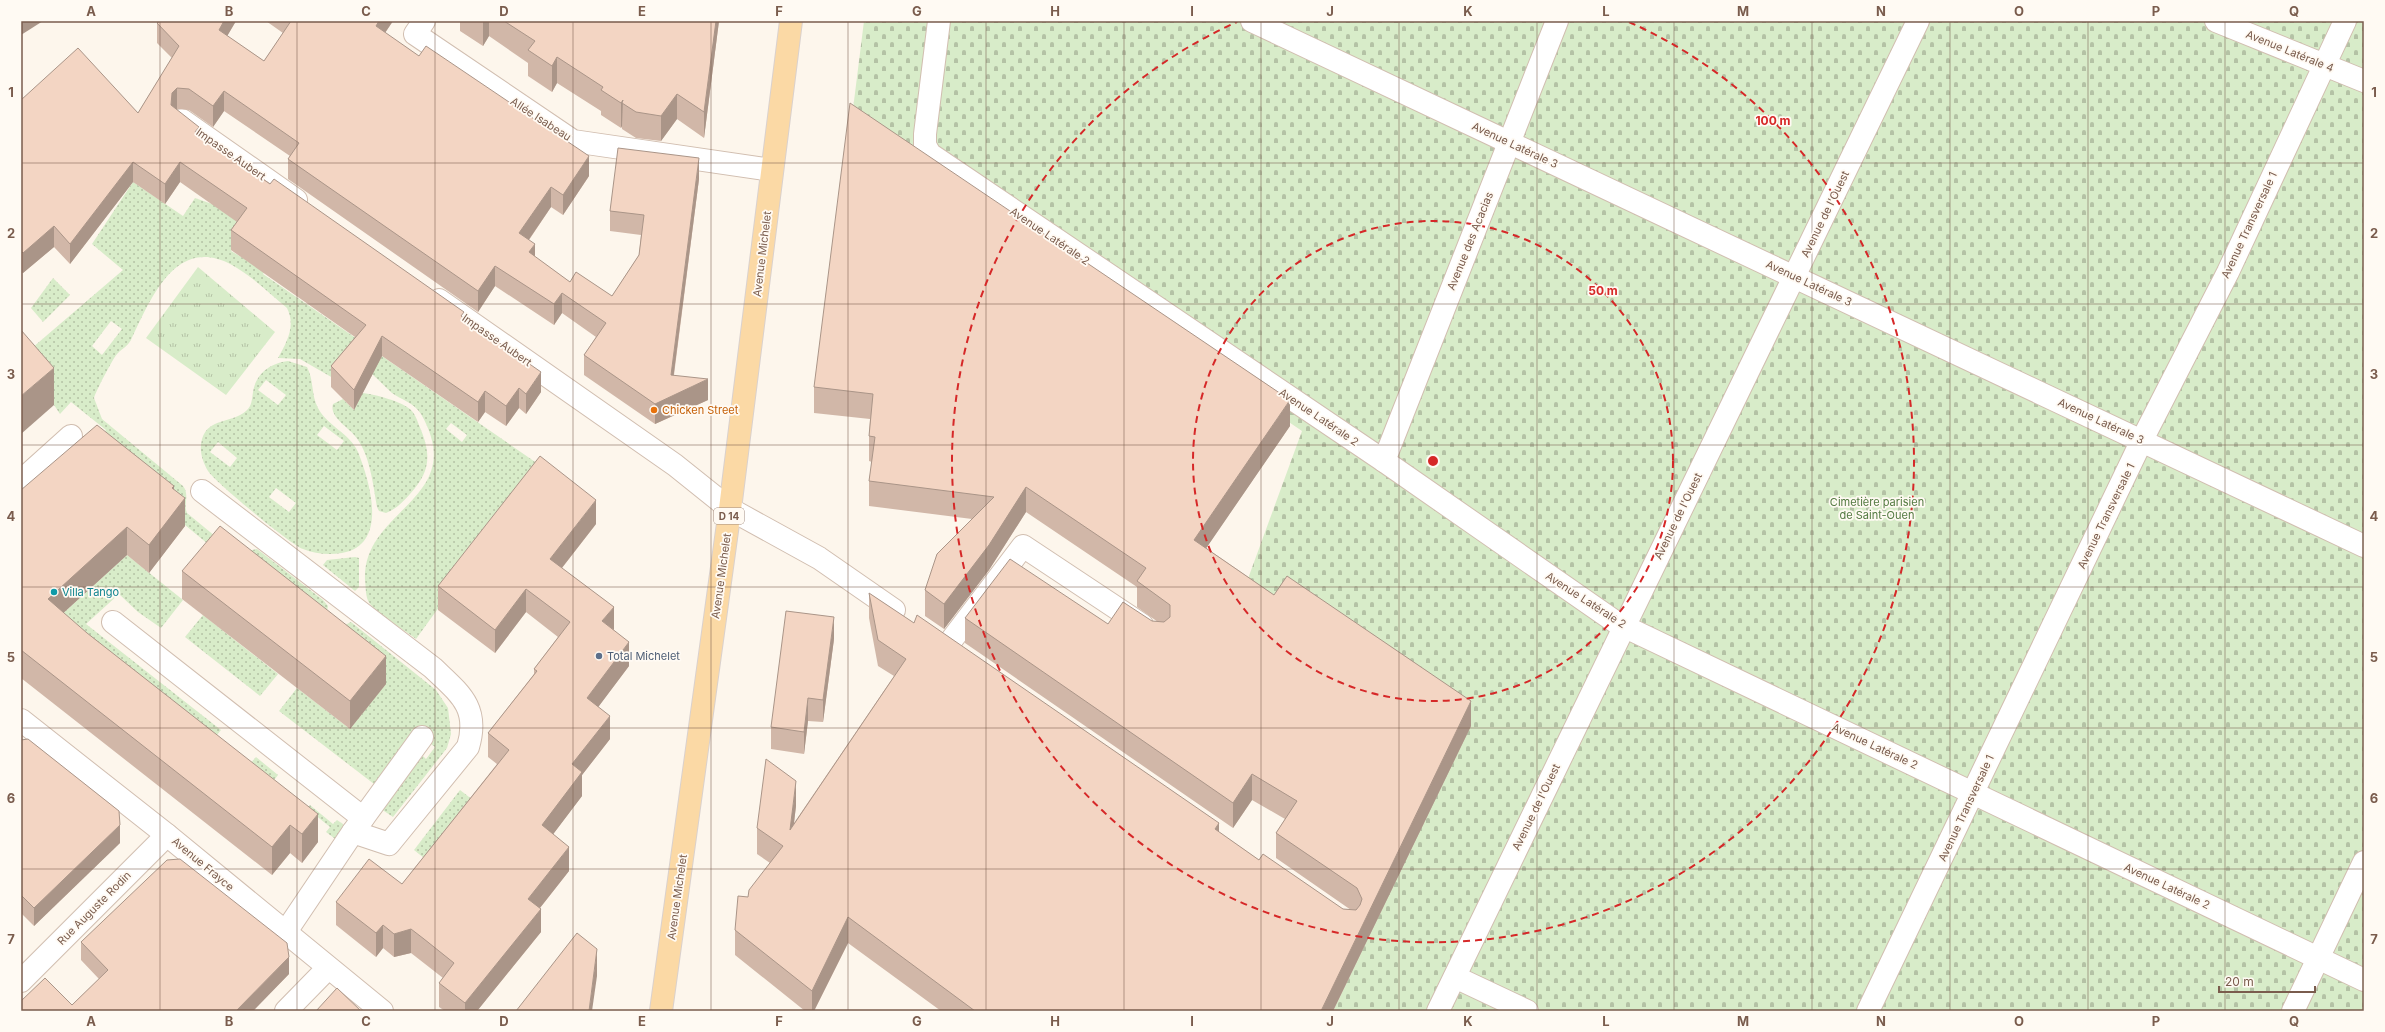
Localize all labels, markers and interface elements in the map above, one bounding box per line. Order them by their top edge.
text: A [86,3,96,19]
text: B [225,3,234,19]
text: C [361,3,371,19]
text: D [499,3,509,19]
text: E [638,3,646,19]
text: F [775,3,783,19]
text: G [912,3,922,19]
text: H [1050,3,1060,19]
text: I [1190,3,1194,19]
text: J [1326,3,1334,19]
text: K [1463,3,1473,19]
text: L [1602,3,1610,19]
text: M [1737,3,1749,19]
text: N [1876,3,1886,19]
text: O [2014,3,2024,19]
text: P [2152,3,2160,19]
text: Q [2289,3,2299,19]
street label: Avenue Latérale 4 [2244,27,2336,75]
text: 1 [8,84,14,100]
text: 1 [2371,84,2377,100]
street label: Allée Isabeau [508,94,574,144]
text: 100 m [1755,113,1791,128]
street label: Avenue Latérale 3 [1470,119,1560,171]
street label: Impasse Aubert [193,125,269,183]
street label: Avenue de l'Ouest [1798,168,1852,260]
street label: Avenue Transversale 1 [2218,169,2280,281]
street label: Avenue des Acacias [1444,190,1496,292]
street label: Avenue Latérale 2 [1007,204,1093,268]
street label: Avenue Michelet [750,210,774,298]
text: 2 [7,225,15,241]
text: 2 [2370,225,2378,241]
street label: Avenue Latérale 3 [1764,257,1854,309]
text: 50 m [1588,283,1618,298]
street label: Impasse Aubert [459,311,535,369]
text: 3 [7,366,15,382]
text: 3 [2370,366,2378,382]
street label: Avenue Latérale 2 [1276,385,1362,449]
street label: Avenue Latérale 3 [2056,395,2146,447]
place label: Chicken Street [662,403,739,417]
marker: Chicken Street [649,405,659,415]
centre of rings [1426,454,1440,468]
street label: Avenue Transversale 1 [2074,461,2138,571]
street label: Avenue de l'Ouest [1651,470,1705,562]
park label: Cimetière parisien de Saint-Ouen [1830,495,1924,522]
text: 4 [7,508,16,524]
road number: D 14 [714,508,744,524]
text: 4 [2370,508,2379,524]
street label: Avenue Michelet [708,532,734,620]
street label: Avenue Latérale 2 [1543,569,1629,631]
place label: Villa Tango [62,585,120,599]
marker: Villa Tango [49,587,59,597]
text: 5 [7,649,15,665]
place label: Total Michelet [607,649,680,663]
text: 5 [2370,649,2378,665]
marker: Total Michelet [594,651,604,661]
street label: Avenue Latérale 2 [1830,720,1920,772]
street label: Avenue Transversale 1 [1935,752,1997,864]
street label: Avenue de l'Ouest [1509,761,1563,853]
text: 6 [7,790,15,806]
text: 6 [2370,790,2378,806]
street label: Avenue Frayce [169,834,237,894]
street label: Avenue Michelet [664,853,690,941]
street label: Avenue Latérale 2 [2122,860,2212,912]
street label: Rue Auguste Rodin [54,868,134,948]
text: 7 [7,931,15,947]
text: 7 [2370,931,2378,947]
scale bar [2219,968,2315,994]
text: 20 m [2225,974,2254,989]
text: A [86,1013,96,1029]
text: B [225,1013,234,1029]
text: C [361,1013,371,1029]
text: D [499,1013,509,1029]
text: E [638,1013,646,1029]
text: F [775,1013,783,1029]
text: G [912,1013,922,1029]
text: H [1050,1013,1060,1029]
text: I [1190,1013,1194,1029]
text: J [1326,1013,1334,1029]
text: K [1463,1013,1473,1029]
text: L [1602,1013,1610,1029]
text: M [1737,1013,1749,1029]
text: N [1876,1013,1886,1029]
text: O [2014,1013,2024,1029]
text: P [2152,1013,2160,1029]
text: Q [2289,1013,2299,1029]

